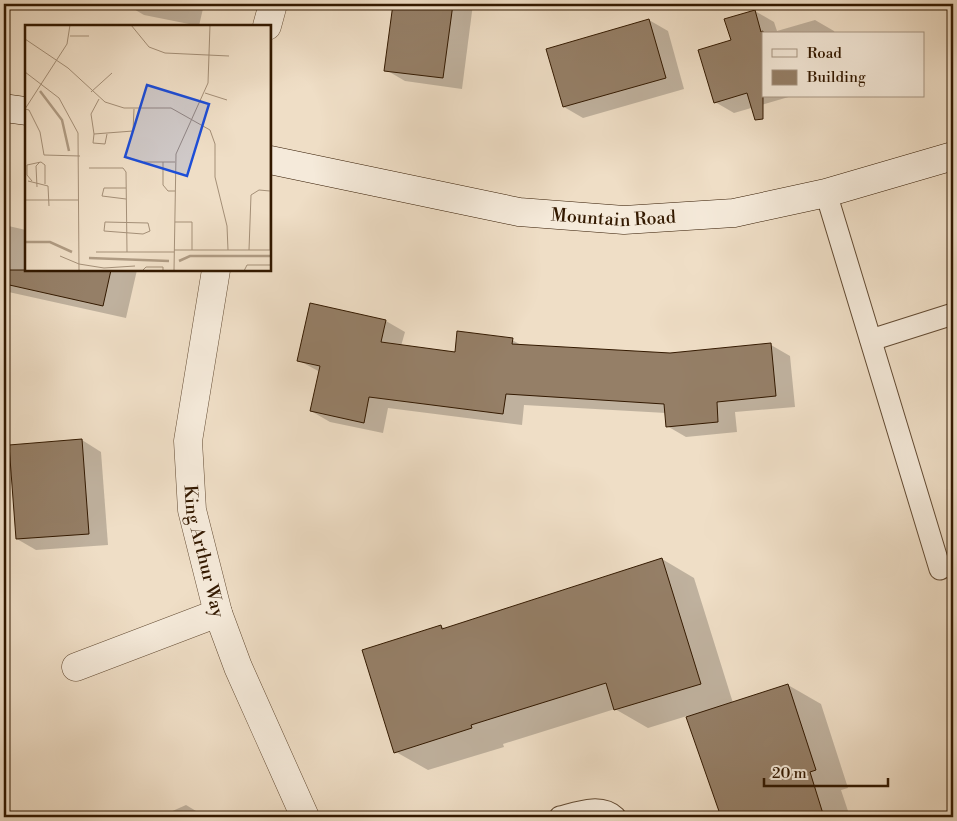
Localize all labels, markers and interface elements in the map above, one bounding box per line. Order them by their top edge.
inset map [25,25,271,271]
legend [762,32,924,98]
text: Road [807,44,842,63]
text: Building [806,68,866,87]
street label: Mountain Road [550,203,677,232]
street label: King Arthur Way [179,484,230,620]
scale bar [764,756,888,788]
text: 20 m [772,764,807,783]

